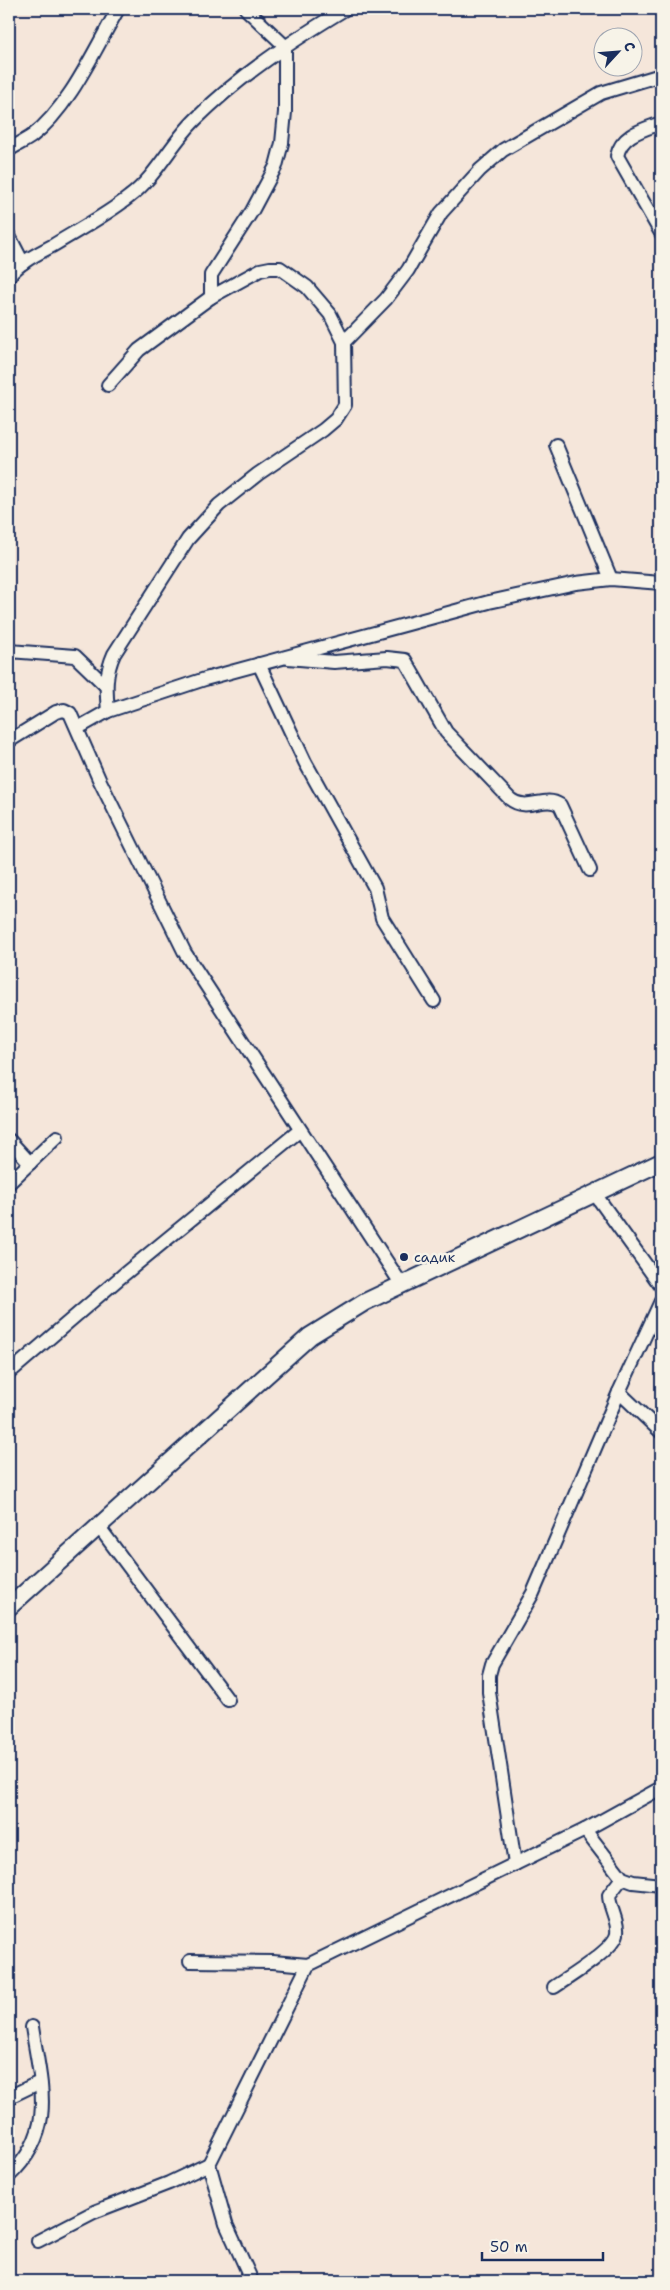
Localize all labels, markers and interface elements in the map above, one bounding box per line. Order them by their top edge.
north arrow [592,28,642,78]
text: С [620,38,640,54]
place label: садик [414,1248,456,1266]
marker: садик [398,1251,410,1263]
scale bar [482,2230,604,2262]
text: 50 m [490,2237,528,2257]

